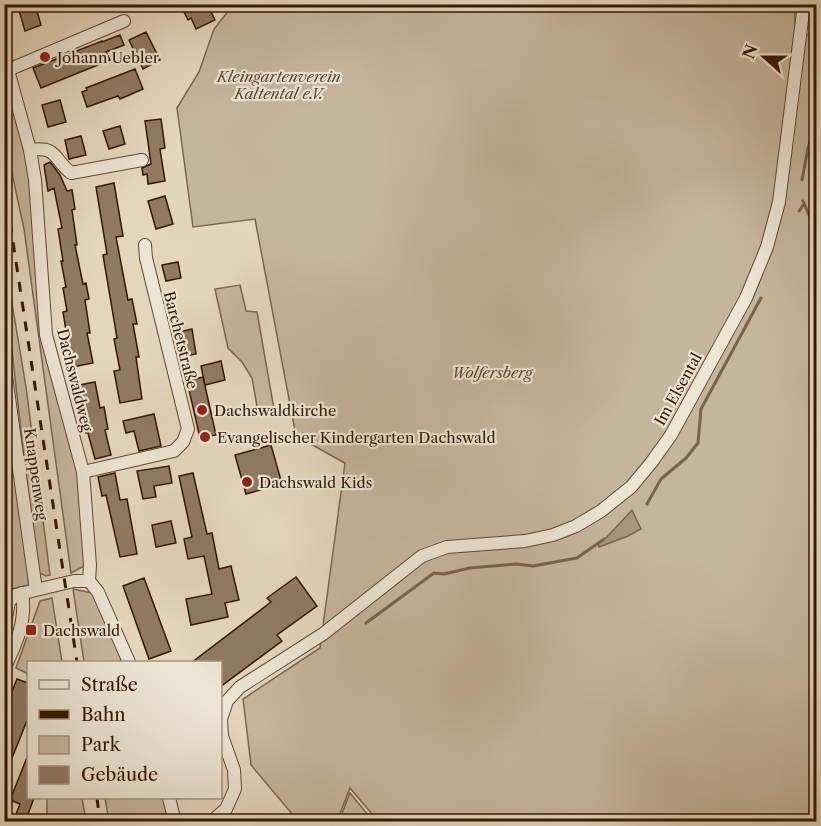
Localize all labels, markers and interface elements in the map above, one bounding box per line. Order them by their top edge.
north arrow [734,27,794,87]
text: N [738,41,762,62]
place label: Johann Uebler [55,48,160,67]
marker: Johann Uebler [38,50,52,64]
park label: Kleingartenverein Kaltental e.V. [216,67,341,103]
street label: Barchetstraße [160,289,202,391]
street label: Dachswaldweg [53,327,97,434]
street label: Im Elsental [650,349,706,429]
park label: Wolfersberg [452,363,534,382]
place label: Dachswaldkirche [214,401,336,420]
marker: Dachswaldkirche [195,403,209,417]
street label: Knappenweg [20,427,52,522]
place label: Evangelischer Kindergarten Dachswald [217,428,496,447]
marker: Evangelischer Kindergarten Dachswald [198,430,212,444]
place label: Dachswald Kids [259,473,372,492]
marker: Dachswald Kids [240,475,254,489]
place label: Dachswald [43,621,120,640]
marker: Dachswald [24,623,38,637]
legend [27,661,222,799]
text: Straße [81,674,138,696]
text: Bahn [81,704,126,726]
text: Park [81,734,122,756]
text: Gebäude [81,764,158,786]

